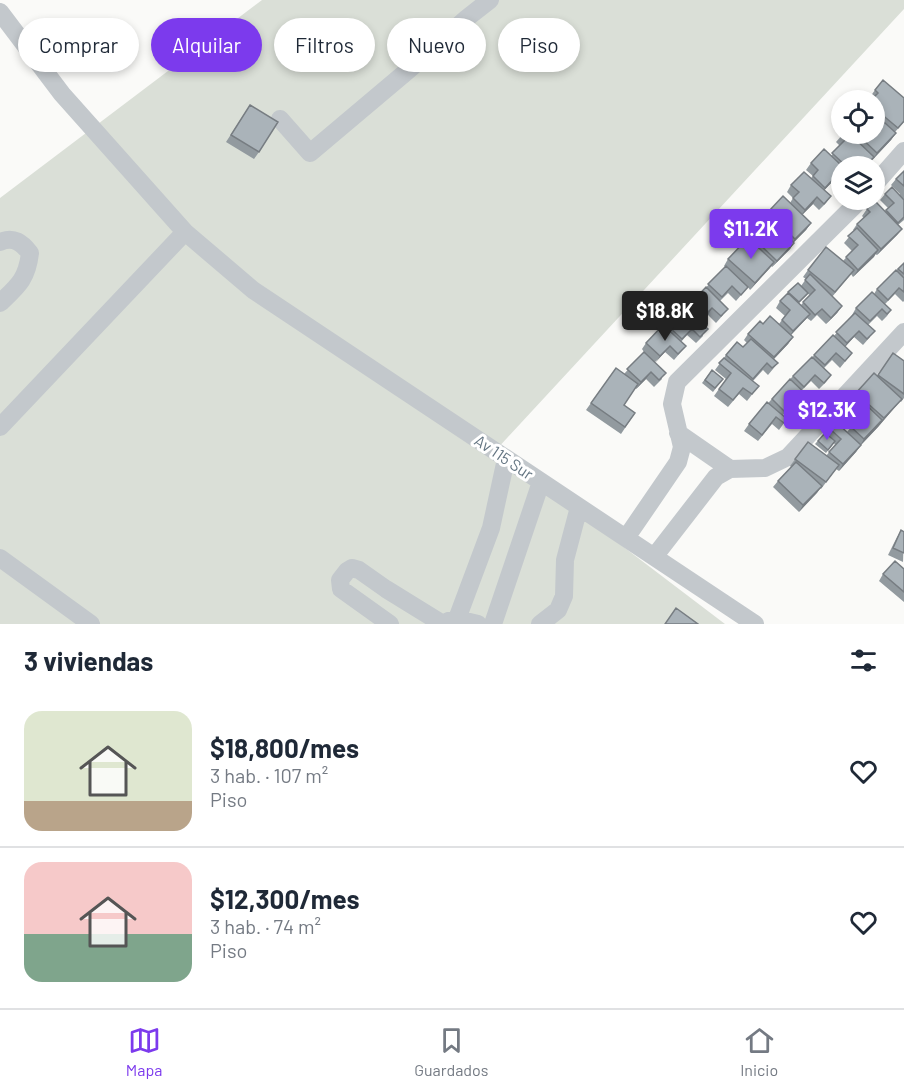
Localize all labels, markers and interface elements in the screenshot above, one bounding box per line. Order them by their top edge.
chip: Comprar [18,18,139,72]
chip: Alquilar [151,18,262,72]
chip: Filtros [274,18,375,72]
chip: Nuevo [387,18,486,72]
chip: Piso [498,18,580,72]
map controls [831,90,885,210]
button: locate [831,90,885,144]
button: layers [831,156,885,210]
pin: $11.2K [702,209,800,260]
text: $11.2K [724,216,778,240]
pin: $18.8K [616,291,714,342]
text: $18.8K [636,298,694,322]
pin: $12.3K [778,390,876,441]
text: $12.3K [798,397,856,421]
street label: Av 115 Sur [471,430,537,483]
icon: filters [847,644,880,677]
text: 3 viviendas [24,645,153,676]
text: $18,800/mes [210,732,359,763]
icon: home [72,735,144,807]
icon: heart [847,755,880,788]
text: 3 hab. · 107 m² [210,763,328,787]
text: Piso [210,787,247,811]
text: $12,300/mes [210,883,359,914]
icon: home [72,886,144,958]
icon: heart [847,906,880,939]
text: 3 hab. · 74 m² [210,914,321,938]
text: Piso [210,938,247,962]
tab: Mapa [126,1024,162,1079]
tab: Guardados [414,1024,489,1079]
tab: Inicio [740,1024,778,1079]

